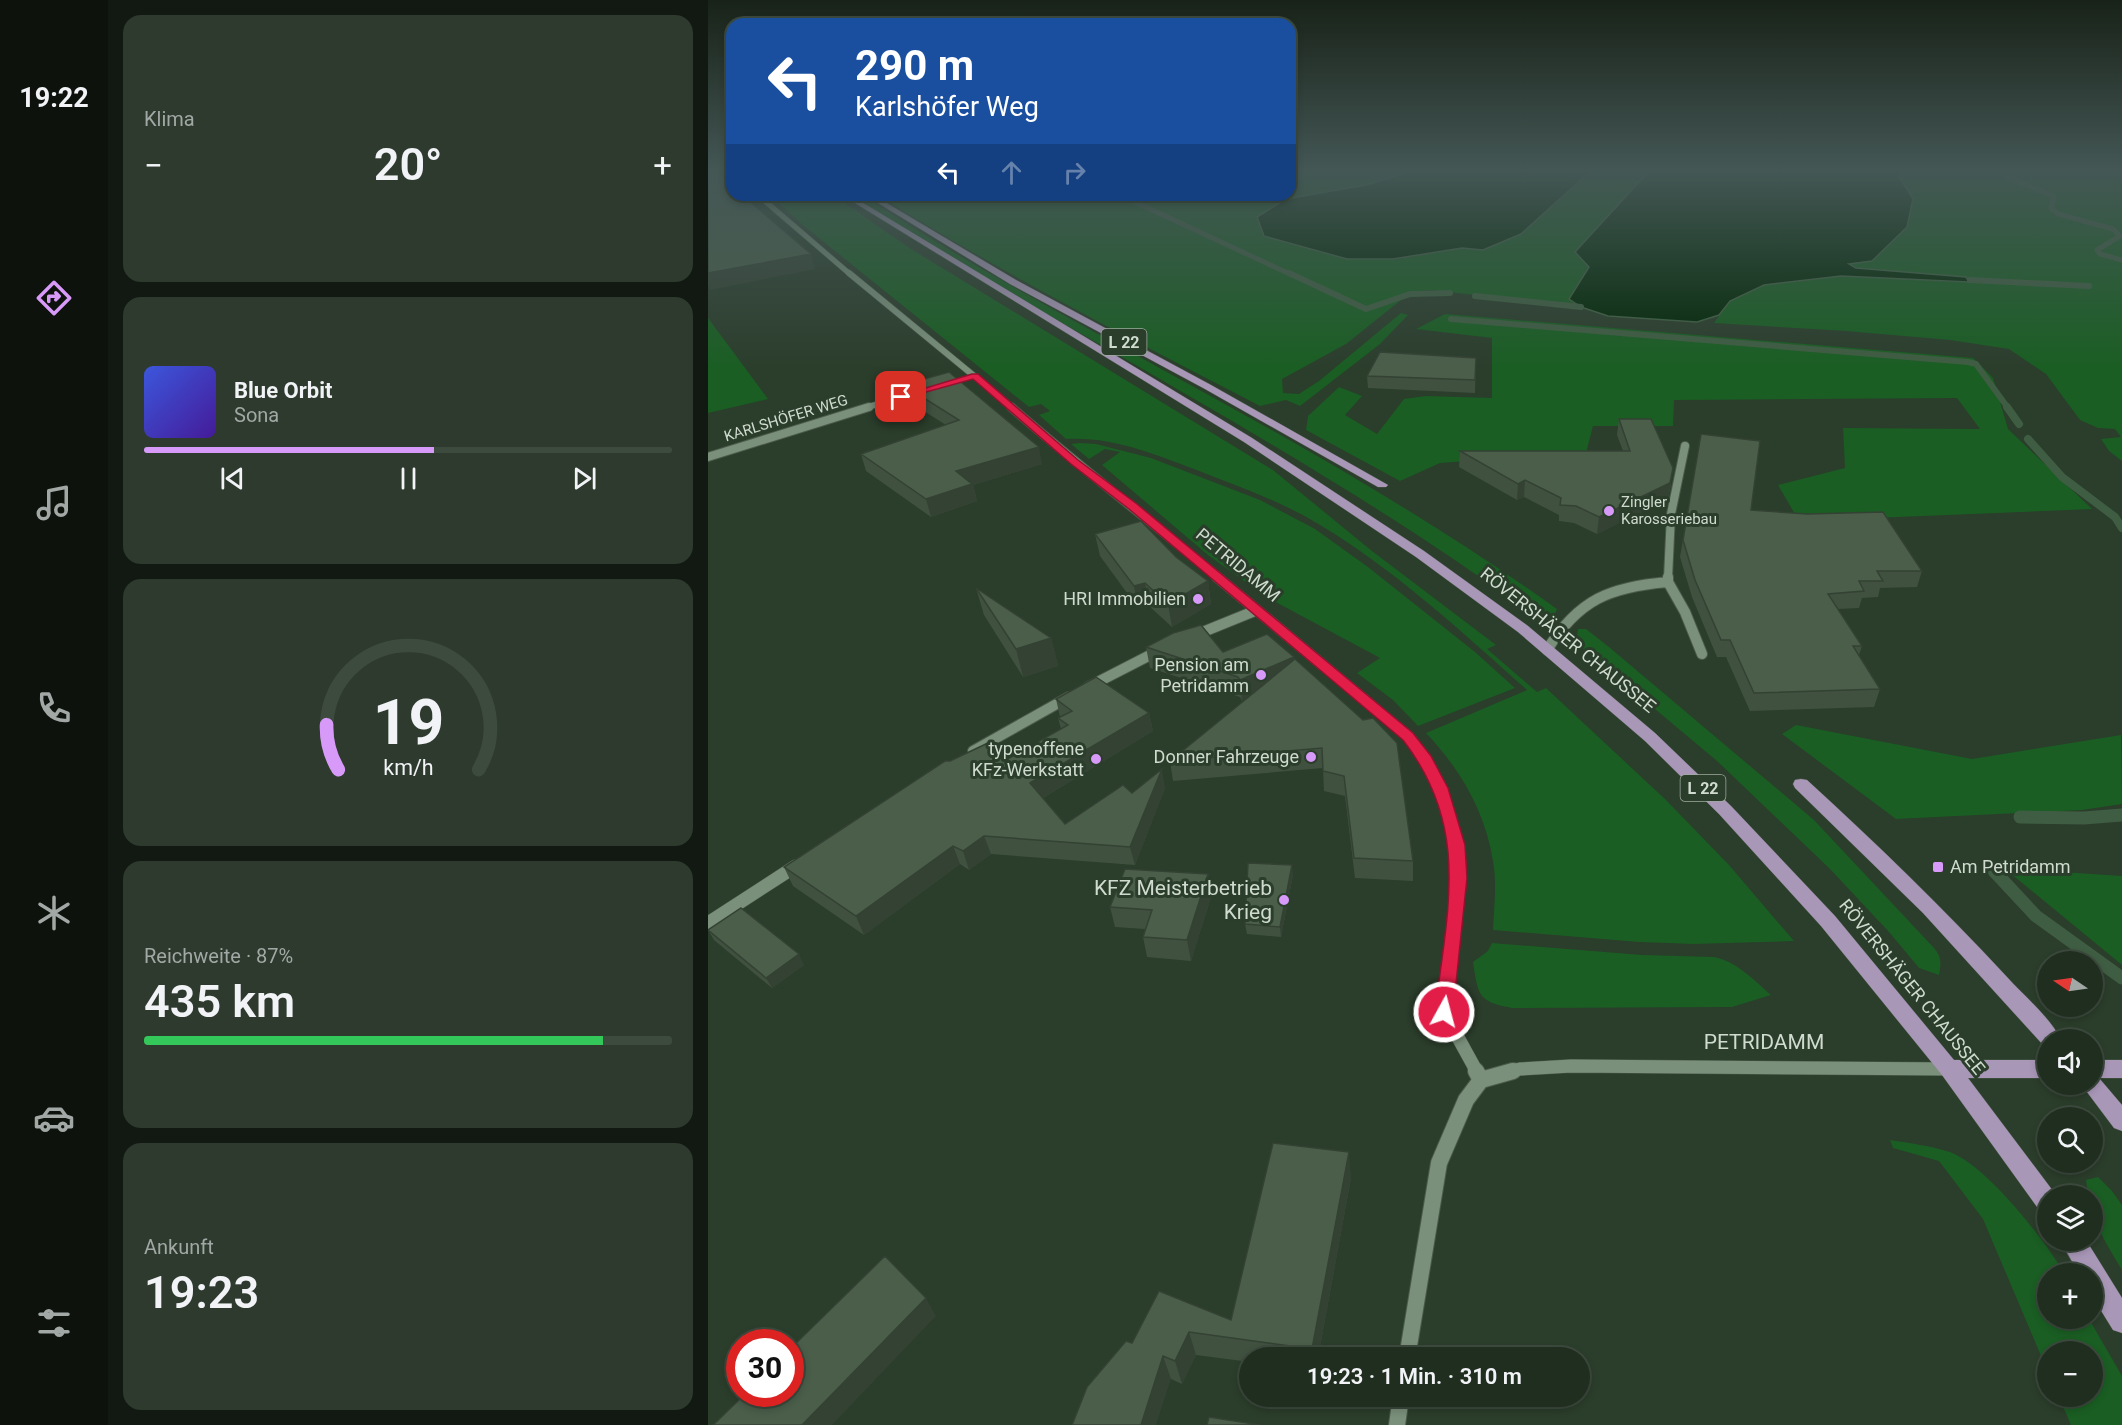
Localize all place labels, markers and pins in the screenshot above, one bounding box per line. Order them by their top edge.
pin [875,371,926,422]
place label: Zingler Karosseriebau [1621,493,1717,528]
marker: Zingler Karosseriebau [1602,504,1616,518]
place label: HRI Immobilien [1063,588,1186,609]
marker: HRI Immobilien [1191,592,1205,606]
place label: Pension am Petridamm [1154,654,1249,696]
marker: Pension am Petridamm [1254,668,1268,682]
place label: typenoffene KFz-Werkstatt [972,738,1084,780]
place label: Donner Fahrzeuge [1154,746,1299,767]
marker: Donner Fahrzeuge [1304,750,1318,764]
marker: typenoffene KFz-Werkstatt [1089,752,1103,766]
place label: Am Petridamm [1950,856,2071,877]
marker: Am Petridamm [1931,860,1945,874]
place label: KFZ Meisterbetrieb Krieg [1094,876,1272,924]
marker: KFZ Meisterbetrieb Krieg [1277,893,1291,907]

